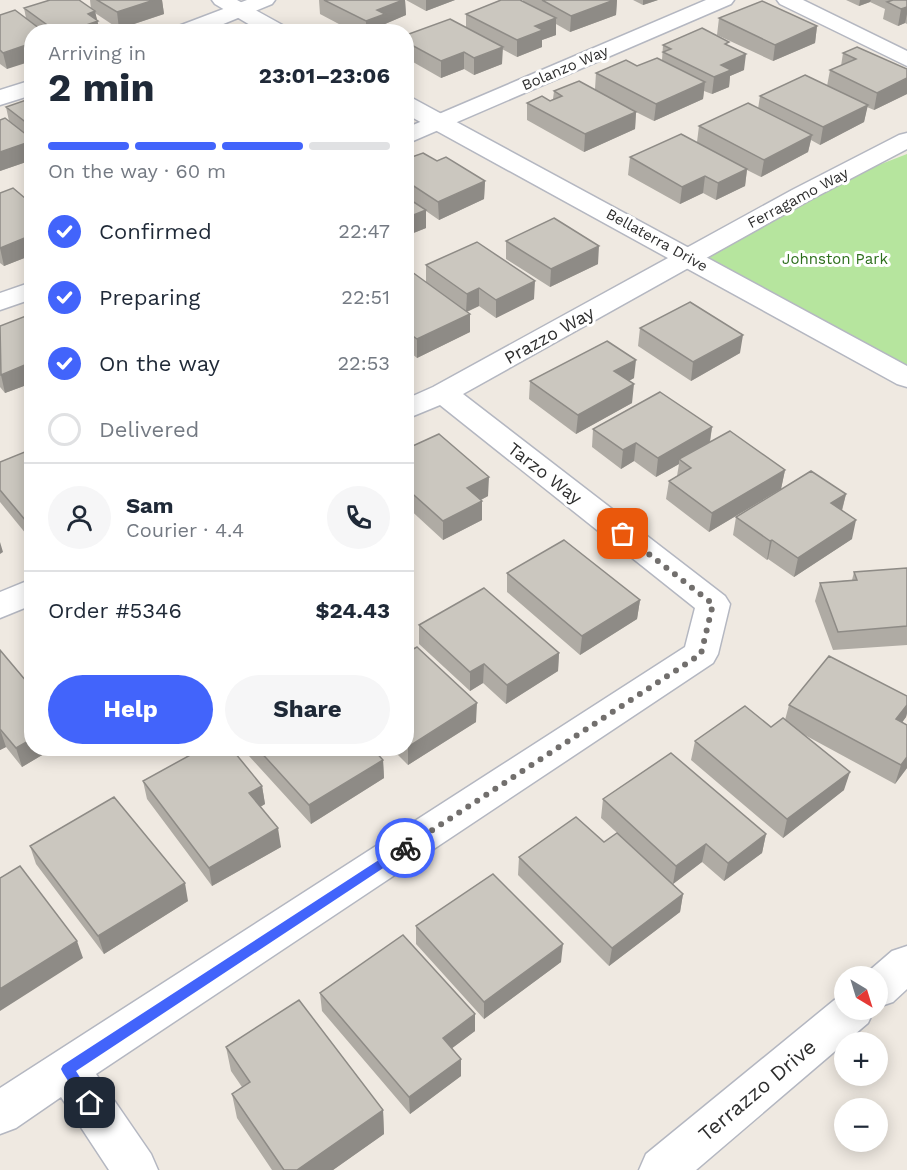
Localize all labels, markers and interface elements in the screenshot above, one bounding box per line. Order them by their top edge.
text: Arriving in [48,41,146,65]
street label: Bolanzo Way [519,42,611,94]
text: 23:01–23:06 [259,63,390,88]
text: 2 min [48,65,155,110]
text: On the way · 60 m [48,159,226,183]
street label: Ferragamo Way [744,164,852,232]
street label: Bellaterra Drive [603,205,711,275]
icon: check [48,215,81,248]
text: Confirmed [99,219,212,244]
text: 22:47 [338,219,390,243]
park label: Johnston Park [782,250,888,268]
icon: check [48,281,81,314]
text: Preparing [99,285,200,310]
text: 22:51 [341,285,390,309]
street label: Prazzo Way [500,301,598,368]
icon: check [48,347,81,380]
text: On the way [99,351,220,376]
text: 22:53 [337,351,390,375]
text: Delivered [99,417,199,442]
street label: Tarzo Way [504,438,587,509]
button: person [48,486,111,549]
button: phone [327,486,390,549]
text: Sam [126,493,174,518]
pin [597,508,648,559]
icon: bag [606,517,639,550]
text: Courier · 4.4 [126,518,244,542]
text: Order #5346 [48,598,182,623]
text: $24.43 [315,598,390,623]
button: Help [48,675,213,744]
button: Share [225,675,390,744]
courier [375,818,435,878]
icon: bike [389,832,422,865]
north arrow [834,966,888,1020]
map controls [834,966,888,1152]
button: + [834,1032,888,1086]
street label: Terrazzo Drive [693,1034,821,1146]
pin [64,1077,115,1128]
icon: home [73,1086,106,1119]
button: − [834,1098,888,1152]

